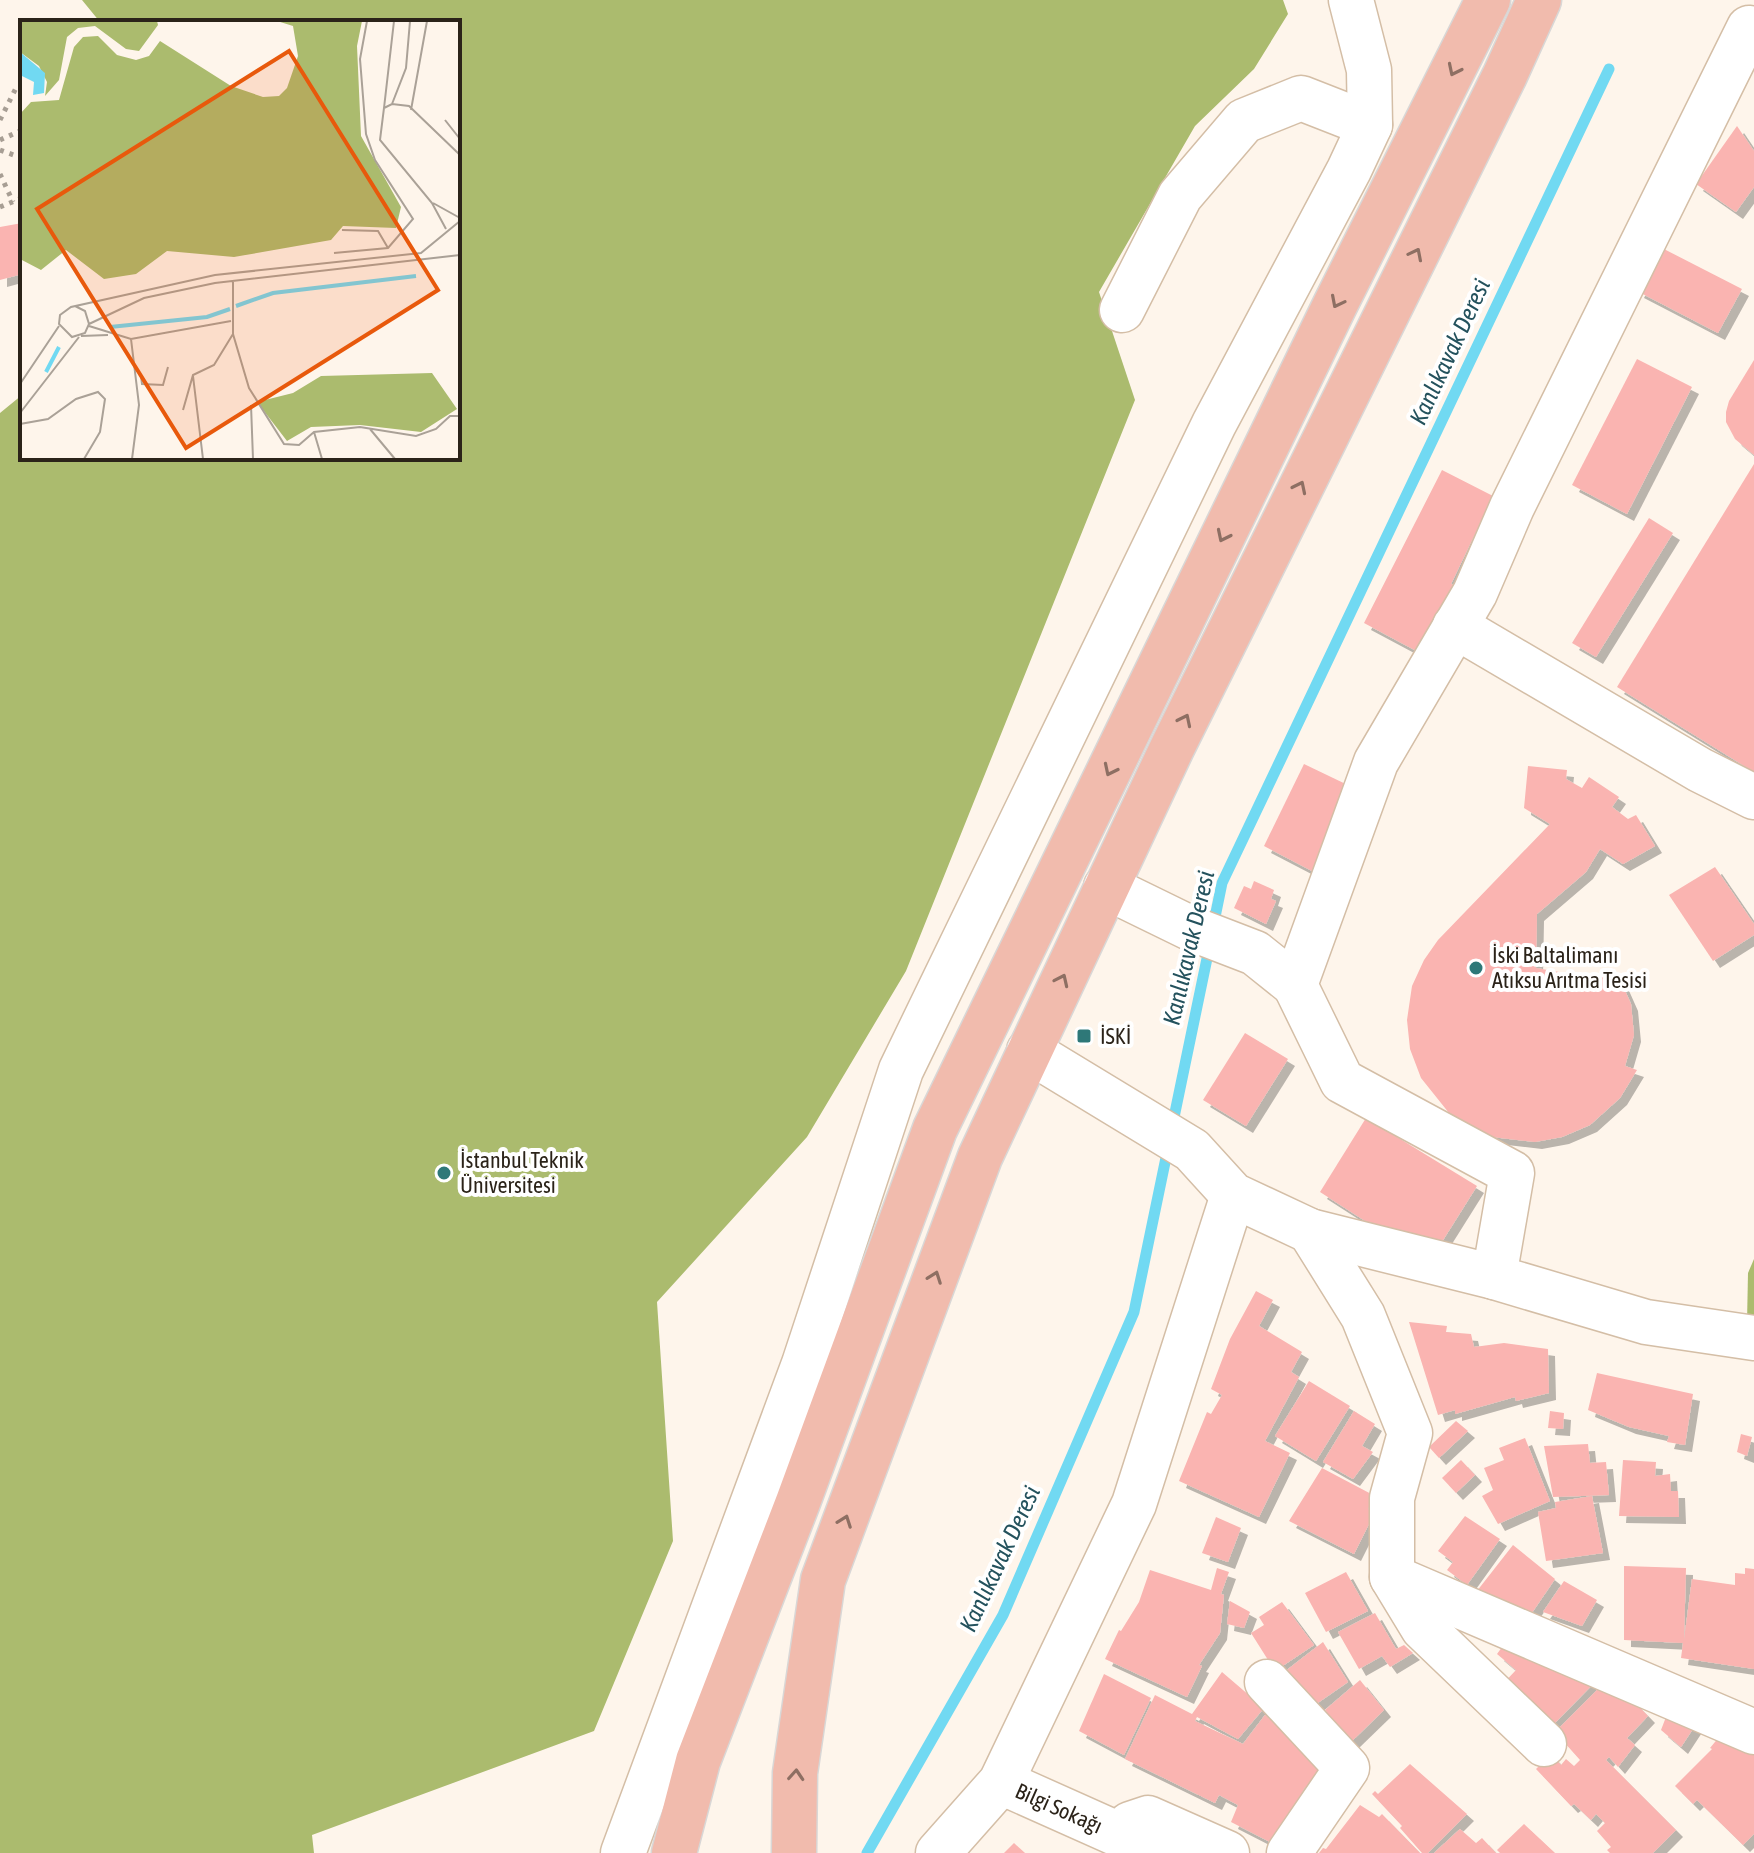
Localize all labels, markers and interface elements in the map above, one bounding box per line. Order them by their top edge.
inset map [20,20,460,460]
one-way arrow [1448,62,1464,77]
one-way arrow [1406,247,1421,262]
water label: Kanlıkavak Deresi [1404,275,1495,429]
one-way arrow [1331,294,1346,309]
one-way arrow [1291,480,1306,495]
one-way arrow [1217,528,1233,542]
one-way arrow [1176,714,1191,729]
one-way arrow [1103,762,1119,776]
water label: Kanlıkavak Deresi [1158,868,1219,1028]
place label: İski Baltalimanı Atıksu Arıtma Tesisi [1492,942,1647,993]
marker: İski Baltalimanı Atıksu Arıtma Tesisi [1467,959,1485,977]
one-way arrow [1052,974,1068,989]
place label: İSKİ [1100,1023,1131,1049]
marker: İSKİ [1075,1027,1093,1045]
place label: İstanbul Teknik Üniversitesi [460,1147,584,1198]
marker: İstanbul Teknik Üniversitesi [435,1164,453,1182]
one-way arrow [925,1271,942,1285]
water label: Kanlıkavak Deresi [954,1482,1045,1636]
one-way arrow [835,1515,852,1529]
one-way arrow [787,1768,804,1781]
street label: Bilgi Sokağı [1011,1777,1107,1839]

